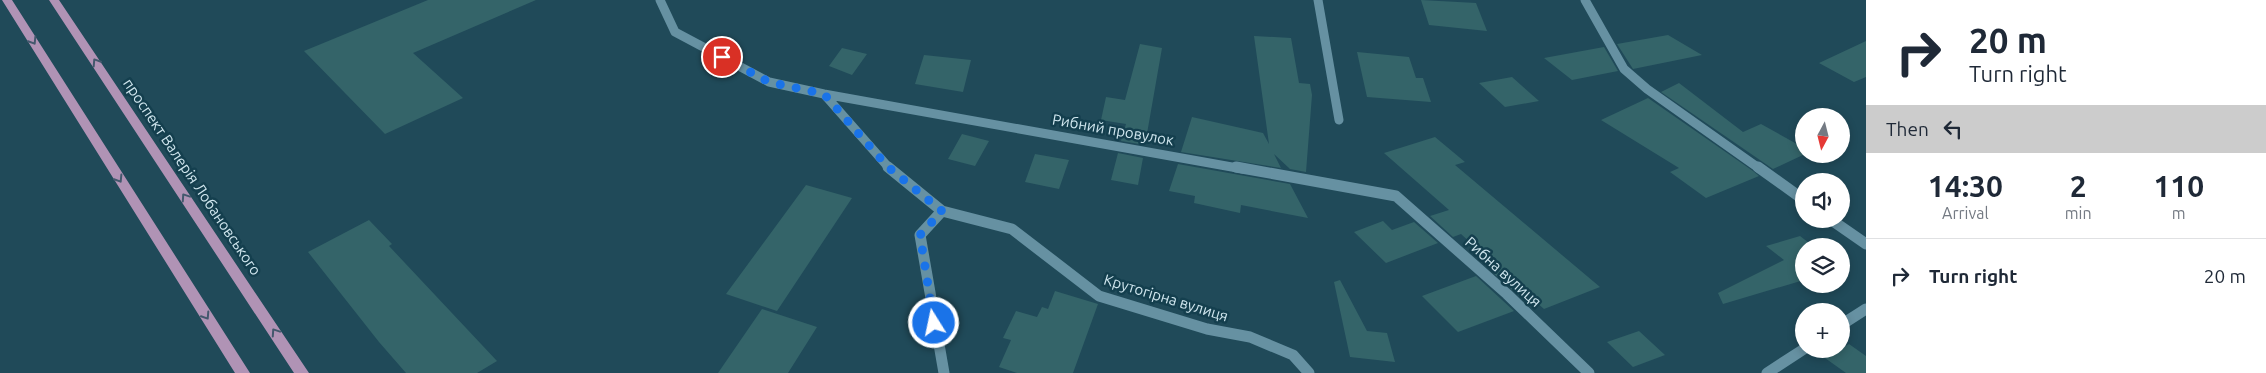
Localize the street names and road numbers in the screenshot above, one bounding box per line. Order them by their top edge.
street label: проспект Валерія Лобановського [120,75,265,278]
street label: Рибний провулок [1051,110,1176,149]
street label: Рибна вулиця [1462,233,1545,310]
street label: Крутогірна вулиця [1102,271,1230,325]

